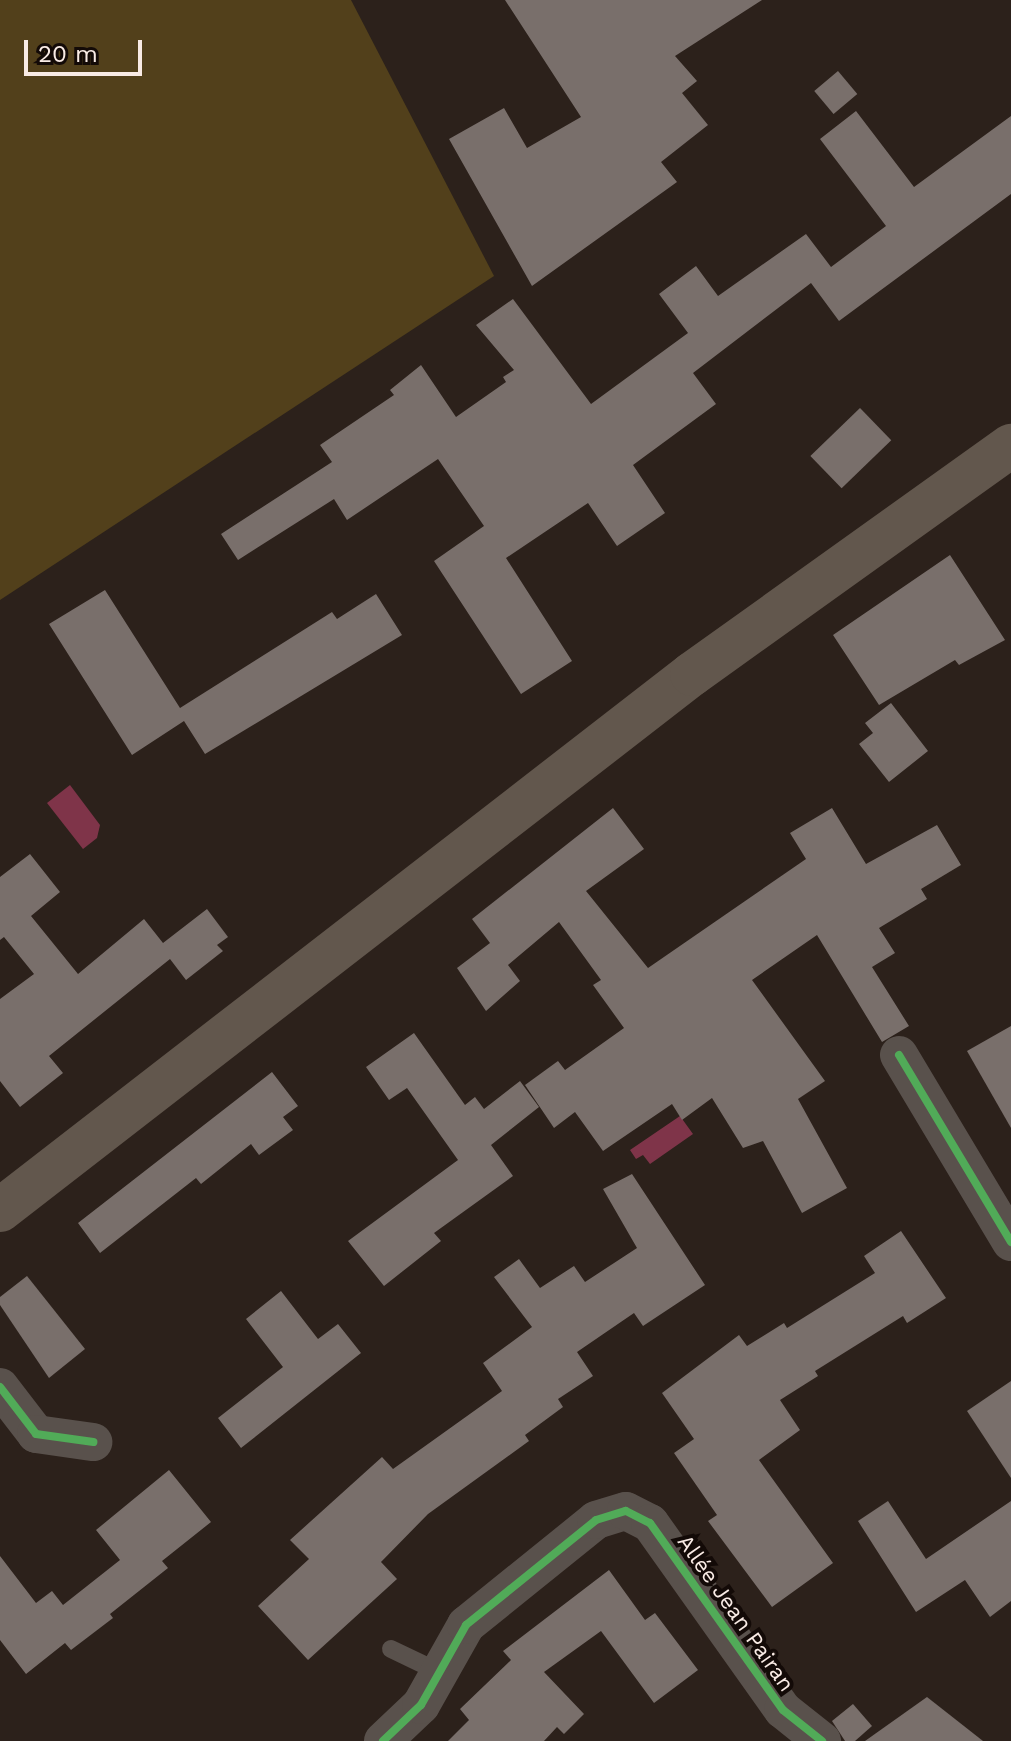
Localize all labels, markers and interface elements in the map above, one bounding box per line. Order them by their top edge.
scale bar [28,24,146,74]
text: 20 m [38,40,98,68]
street label: Allée Jean Pairan [672,1529,800,1697]

